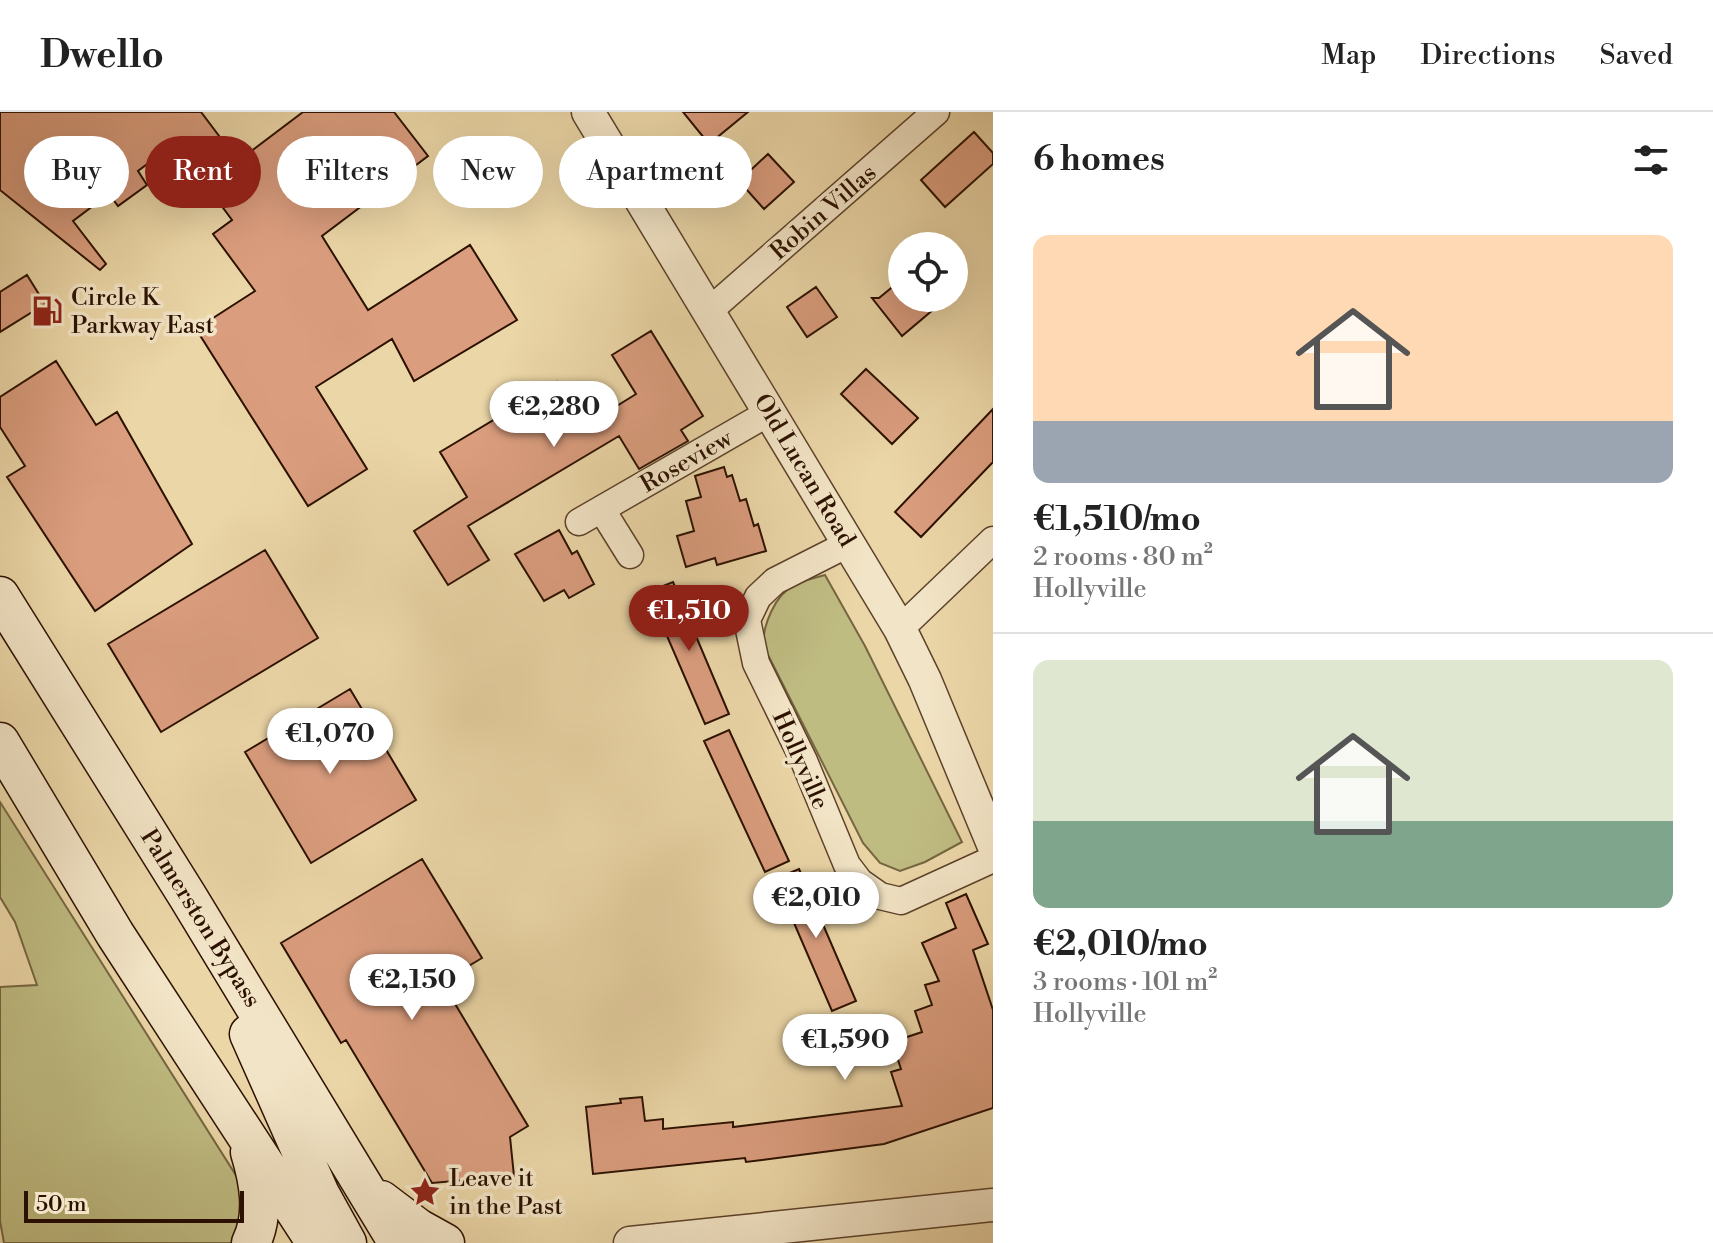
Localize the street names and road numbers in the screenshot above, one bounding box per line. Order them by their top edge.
street label: Robin Villas [764,158,883,267]
street label: Old Lucan Road [747,389,862,553]
street label: Roseview [635,423,739,500]
street label: Hollyville [765,706,835,814]
street label: Palmerston Bypass [133,824,267,1013]

